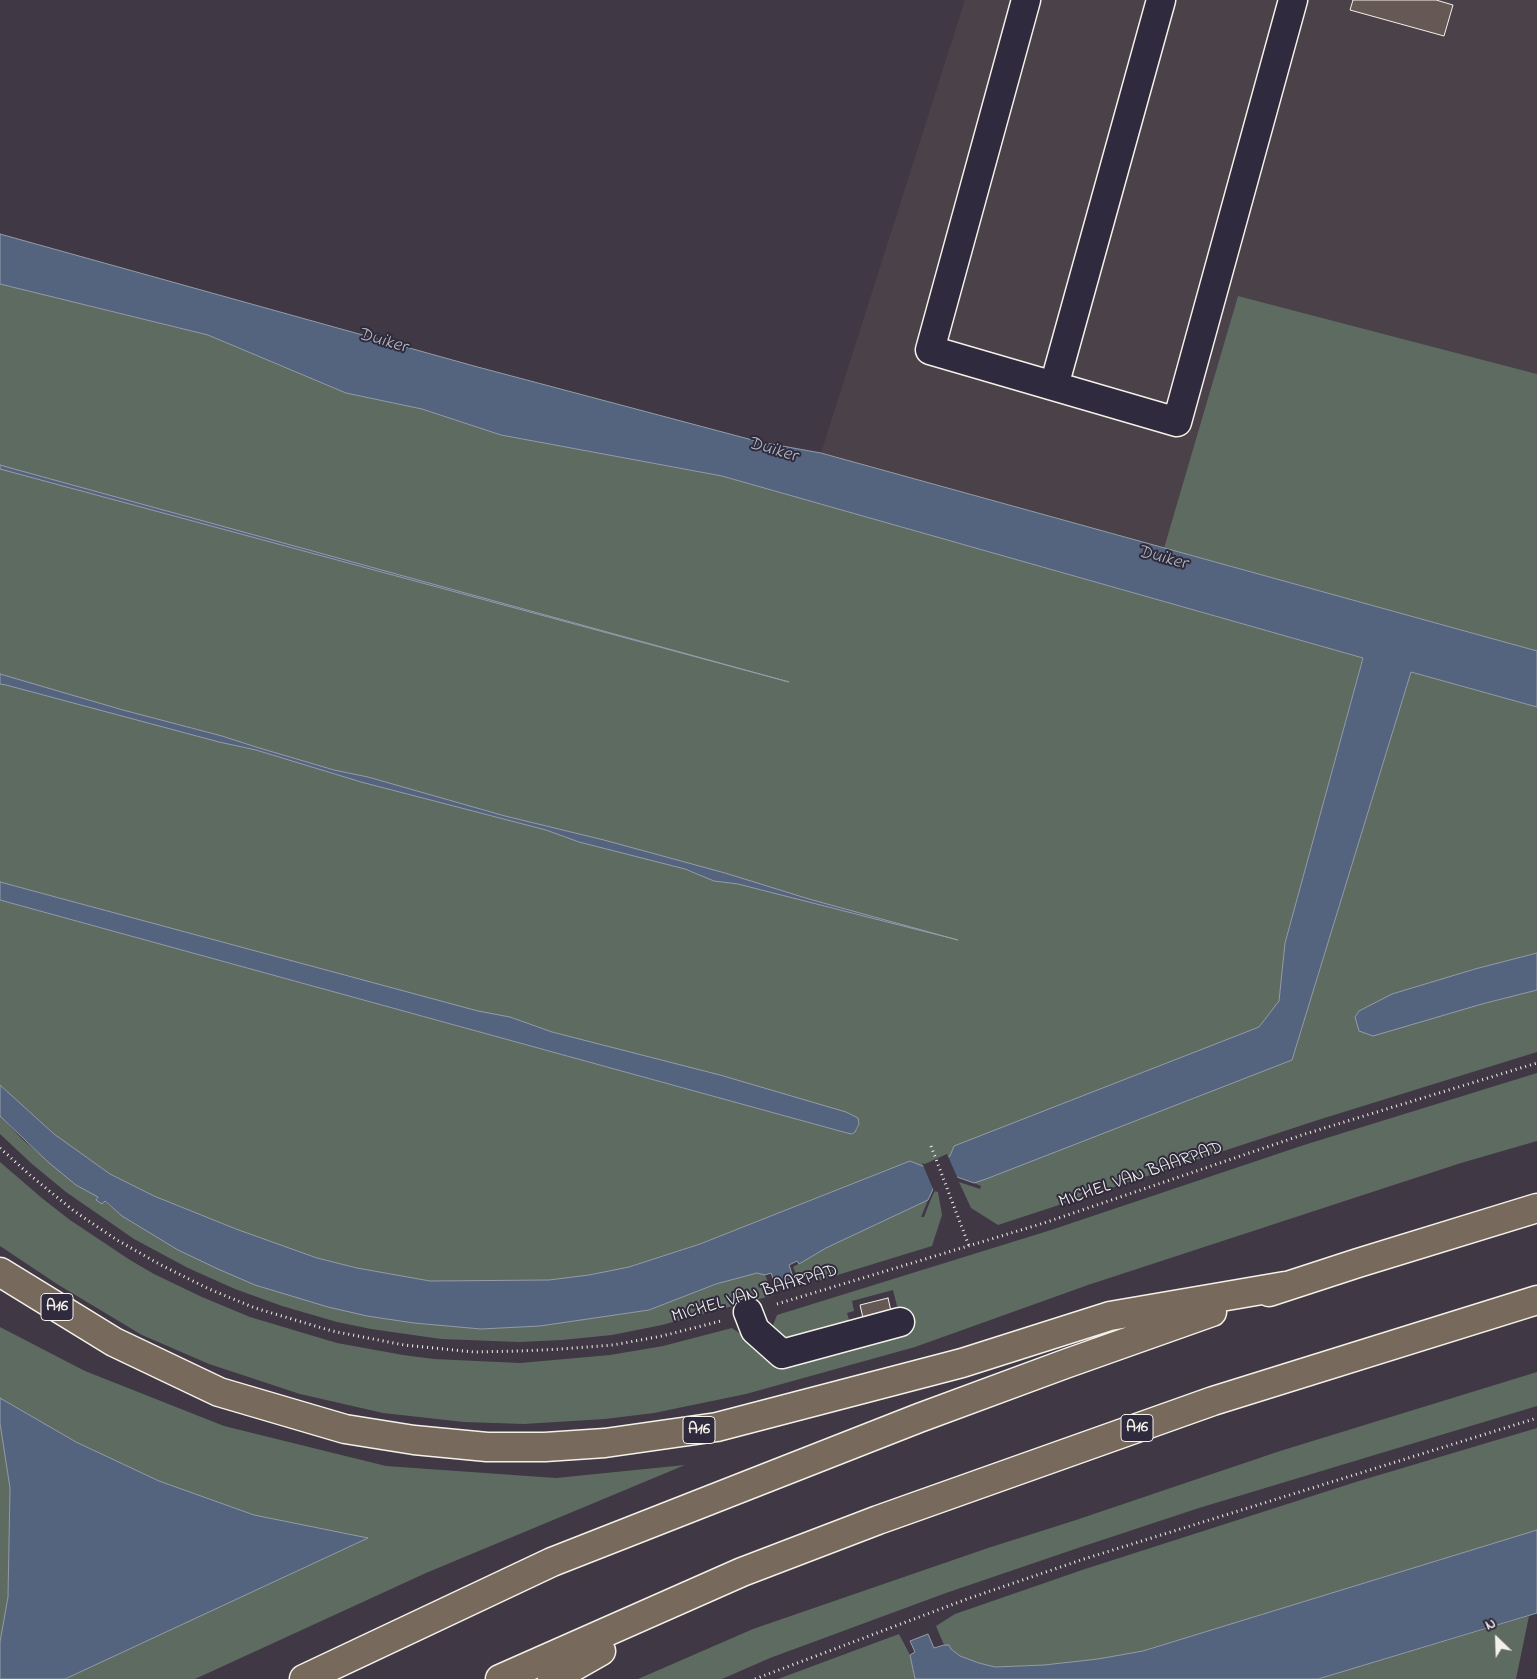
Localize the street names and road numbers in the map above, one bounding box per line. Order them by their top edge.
street label: MICHEL VAN BAARPAD [1056,1138,1226,1214]
street label: MICHEL VAN BAARPAD [670,1261,840,1329]
road number: A16 [41,1294,73,1320]
road number: A16 [1121,1415,1153,1442]
road number: A16 [683,1416,715,1444]

